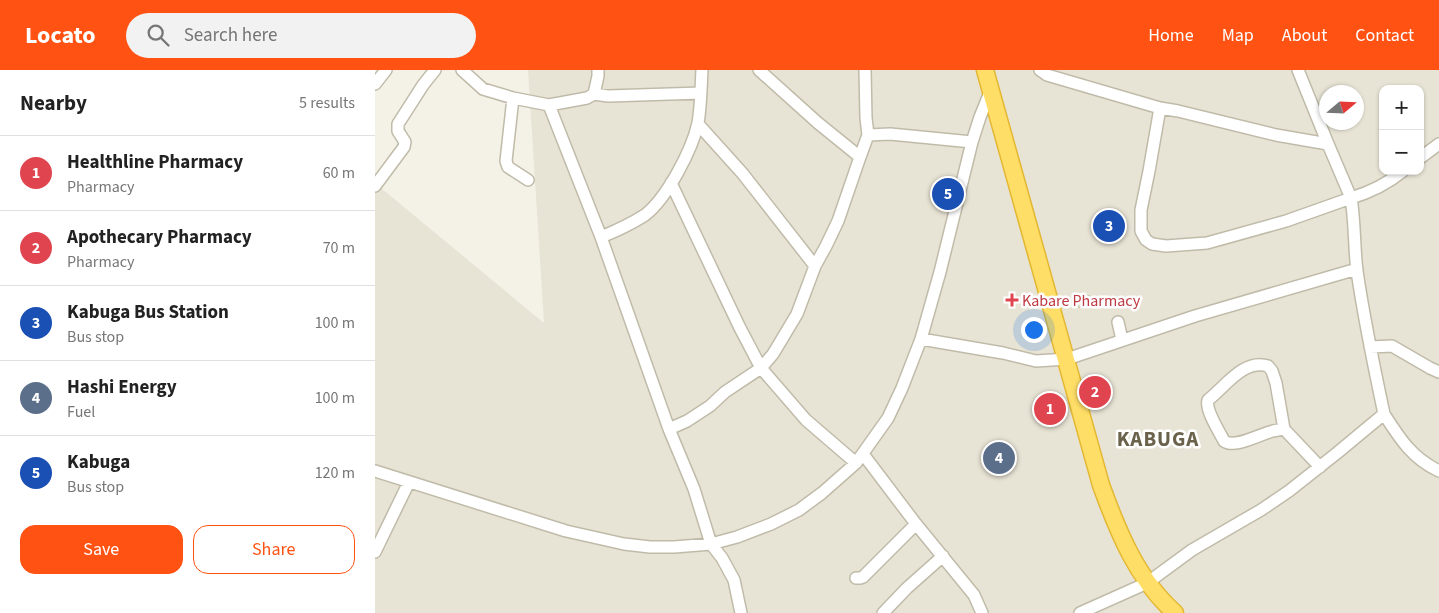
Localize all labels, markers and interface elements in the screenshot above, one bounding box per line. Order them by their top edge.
search box [126,13,476,58]
text: Locato [25,18,96,53]
icon: search [144,21,172,49]
text: Search here [184,22,277,49]
text: Home [1148,23,1194,48]
text: Map [1222,23,1254,48]
text: About [1282,23,1327,48]
text: Contact [1355,23,1414,48]
north arrow [1319,85,1364,130]
map controls [1379,85,1424,175]
button: + [1379,85,1424,130]
text: Nearby [20,88,87,118]
text: 5 results [299,92,355,114]
button: − [1379,130,1424,175]
text: Healthline Pharmacy [67,149,243,176]
text: 1 [32,162,40,184]
text: 60 m [323,162,355,184]
pin: 5 [932,175,964,213]
text: Pharmacy [67,176,135,198]
pin: 3 [1093,207,1125,245]
text: Apothecary Pharmacy [67,224,252,251]
text: 2 [32,237,40,259]
text: 70 m [323,237,355,259]
text: Pharmacy [67,251,135,273]
place label: Kabare Pharmacy [1022,290,1141,312]
marker: Kabare Pharmacy [1006,294,1018,306]
text: Kabuga Bus Station [67,299,229,326]
text: 3 [32,312,40,334]
text: 100 m [315,312,355,334]
your location [1021,317,1047,343]
text: Bus stop [67,326,124,348]
pin: 2 [1079,373,1111,411]
text: Hashi Energy [67,374,177,401]
text: 4 [32,387,40,409]
text: 100 m [315,387,355,409]
pin: 1 [1034,390,1066,428]
text: Fuel [67,401,95,423]
district label: KABUGA [1117,424,1199,454]
pin: 4 [983,439,1015,477]
text: Kabuga [67,449,130,476]
text: 5 [32,462,40,484]
text: 120 m [315,462,355,484]
text: Bus stop [67,476,124,498]
button: Save [20,525,183,574]
button: Share [193,525,355,574]

